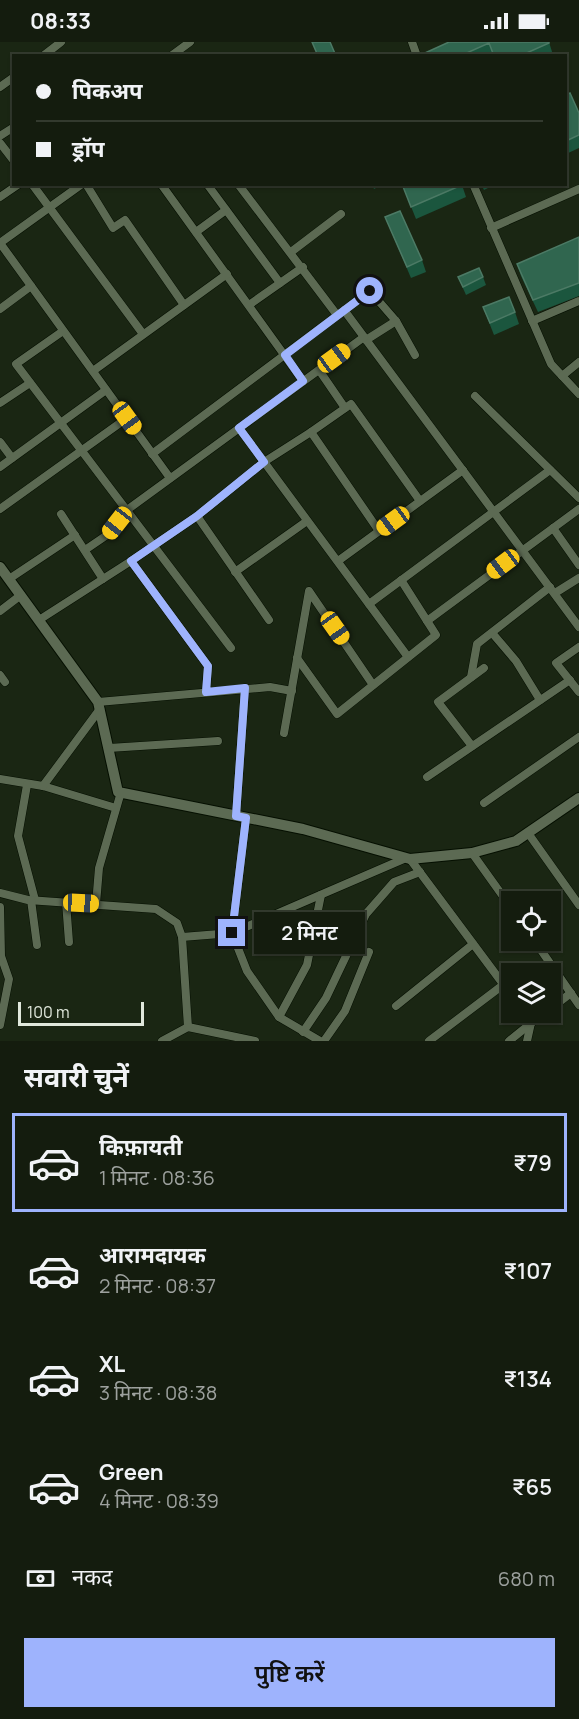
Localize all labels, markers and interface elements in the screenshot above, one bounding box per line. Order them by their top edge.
text: 08:33 [30,6,91,36]
text: पिकअप [72,76,143,106]
text: ड्रॉप [72,134,105,164]
route start [356,277,383,304]
car [314,340,354,376]
car [109,398,145,438]
car [99,503,135,543]
car [373,503,413,539]
car [483,546,523,582]
car [317,608,353,648]
map controls [501,891,561,1023]
button: locate [501,891,561,951]
car [63,893,99,913]
callout: 2 मिनट [253,912,364,954]
route end [218,919,245,946]
text: 2 मिनट [281,919,338,946]
button: layers [501,963,561,1023]
scale bar [18,999,144,1026]
text: 100 m [27,1001,70,1023]
text: सवारी चुनें [24,1058,129,1095]
text: किफ़ायती [99,1132,183,1162]
icon: car [27,1136,81,1190]
text: ₹79 [513,1148,552,1178]
text: 1 मिनट · 08:36 [99,1164,215,1191]
text: आरामदायक [99,1240,206,1270]
icon: car [27,1244,81,1298]
text: ₹107 [504,1256,552,1286]
text: 2 मिनट · 08:37 [99,1272,216,1299]
text: XL [99,1349,125,1379]
icon: car [27,1352,81,1406]
text: ₹134 [503,1364,552,1394]
text: 3 मिनट · 08:38 [99,1379,217,1406]
text: Green [99,1457,164,1487]
icon: car [27,1460,81,1514]
text: ₹65 [512,1472,552,1502]
text: 4 मिनट · 08:39 [99,1487,219,1514]
icon: cash [24,1562,57,1595]
text: नकद [72,1562,113,1592]
text: 680 m [498,1565,555,1592]
button: पुष्टि करें [24,1638,555,1707]

